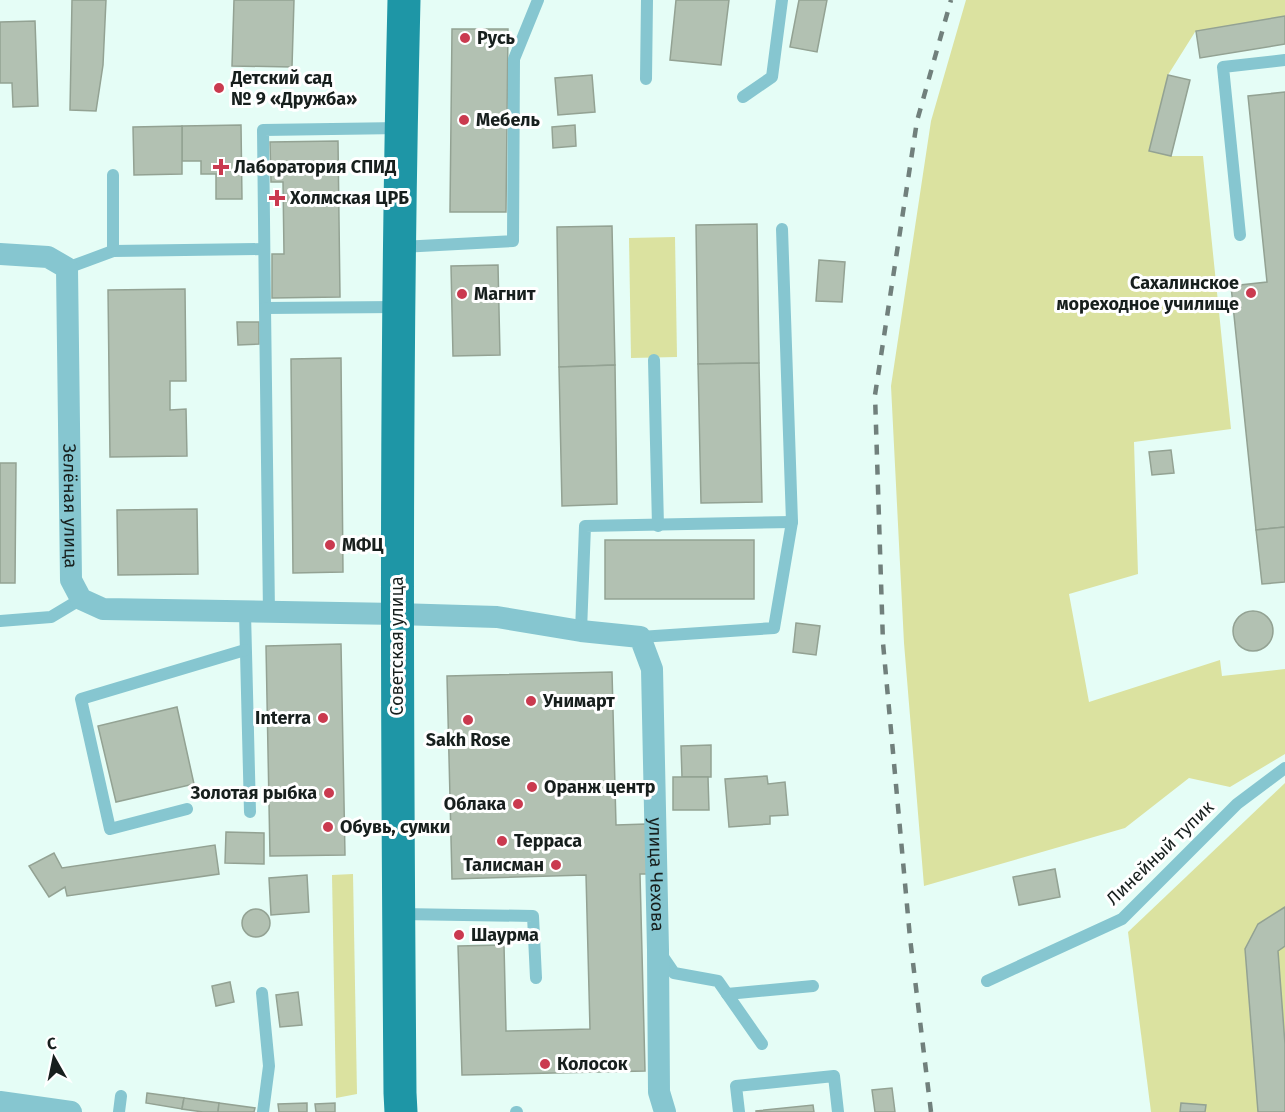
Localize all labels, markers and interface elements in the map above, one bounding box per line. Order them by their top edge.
place label: Русь [477,27,516,49]
marker: Русь [458,31,472,45]
place label: Детский сад № 9 «Дружба» [230,67,357,110]
marker: Детский сад № 9 «Дружба» [212,81,226,95]
place label: Мебель [476,109,540,131]
marker: Мебель [457,113,471,127]
place label: Лаборатория СПИД [234,156,397,178]
marker: Лаборатория СПИД [212,158,230,176]
place label: Холмская ЦРБ [289,187,409,209]
marker: Холмская ЦРБ [268,189,286,207]
place label: Сахалинское мореходное училище [1056,272,1239,315]
place label: Магнит [474,283,536,305]
marker: Сахалинское мореходное училище [1244,286,1258,300]
marker: Магнит [455,287,469,301]
street label: Зелёная улица [58,443,82,568]
place label: МФЦ [342,534,384,556]
marker: МФЦ [323,538,337,552]
street label: Советская улица [386,576,408,716]
place label: Унимарт [542,690,615,712]
marker: Унимарт [524,694,538,708]
place label: Interra [255,707,311,729]
marker: Interra [316,711,330,725]
marker: Sakh Rose [461,713,475,727]
place label: Sakh Rose [426,729,510,751]
place label: Оранж центр [544,776,656,798]
marker: Оранж центр [525,780,539,794]
place label: Золотая рыбка [189,782,317,804]
marker: Золотая рыбка [322,786,336,800]
place label: Облака [444,793,506,815]
street label: Линейный тупик [1102,796,1219,910]
marker: Облака [511,797,525,811]
place label: Обувь, сумки [340,816,450,838]
street label: улица Чехова [644,817,669,932]
marker: Обувь, сумки [321,820,335,834]
place label: Терраса [514,830,582,852]
marker: Терраса [495,834,509,848]
place label: Талисман [463,854,544,876]
marker: Талисман [549,858,563,872]
place label: Шаурма [471,924,539,946]
marker: Шаурма [452,928,466,942]
north arrow [24,1028,84,1088]
text: С [46,1033,59,1054]
place label: Колосок [557,1053,628,1075]
marker: Колосок [538,1057,552,1071]

